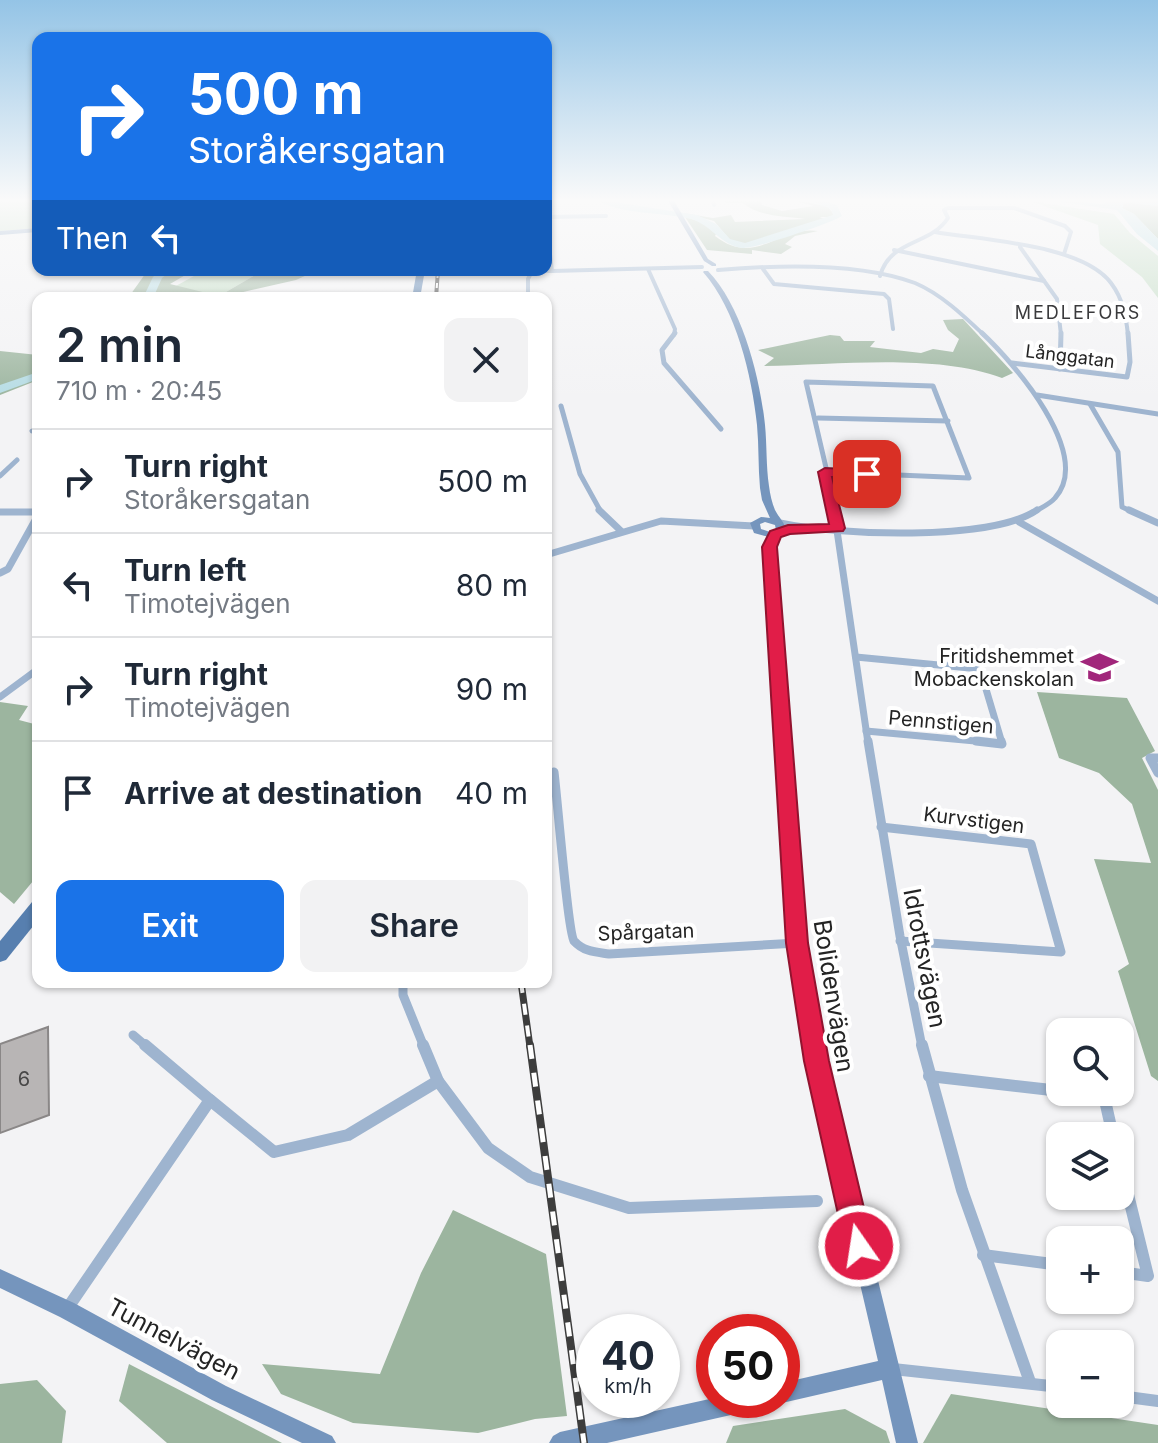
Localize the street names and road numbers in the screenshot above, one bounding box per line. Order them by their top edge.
street label: Långgatan [1024,340,1116,372]
street label: Pennstigen [887,705,995,739]
street label: Kurvstigen [922,802,1026,838]
street label: Idrottsvägen [897,886,953,1030]
street label: Spårgatan [597,918,695,946]
street label: Bolidenvägen [808,918,860,1074]
street label: Tunnelvägen [103,1292,245,1386]

